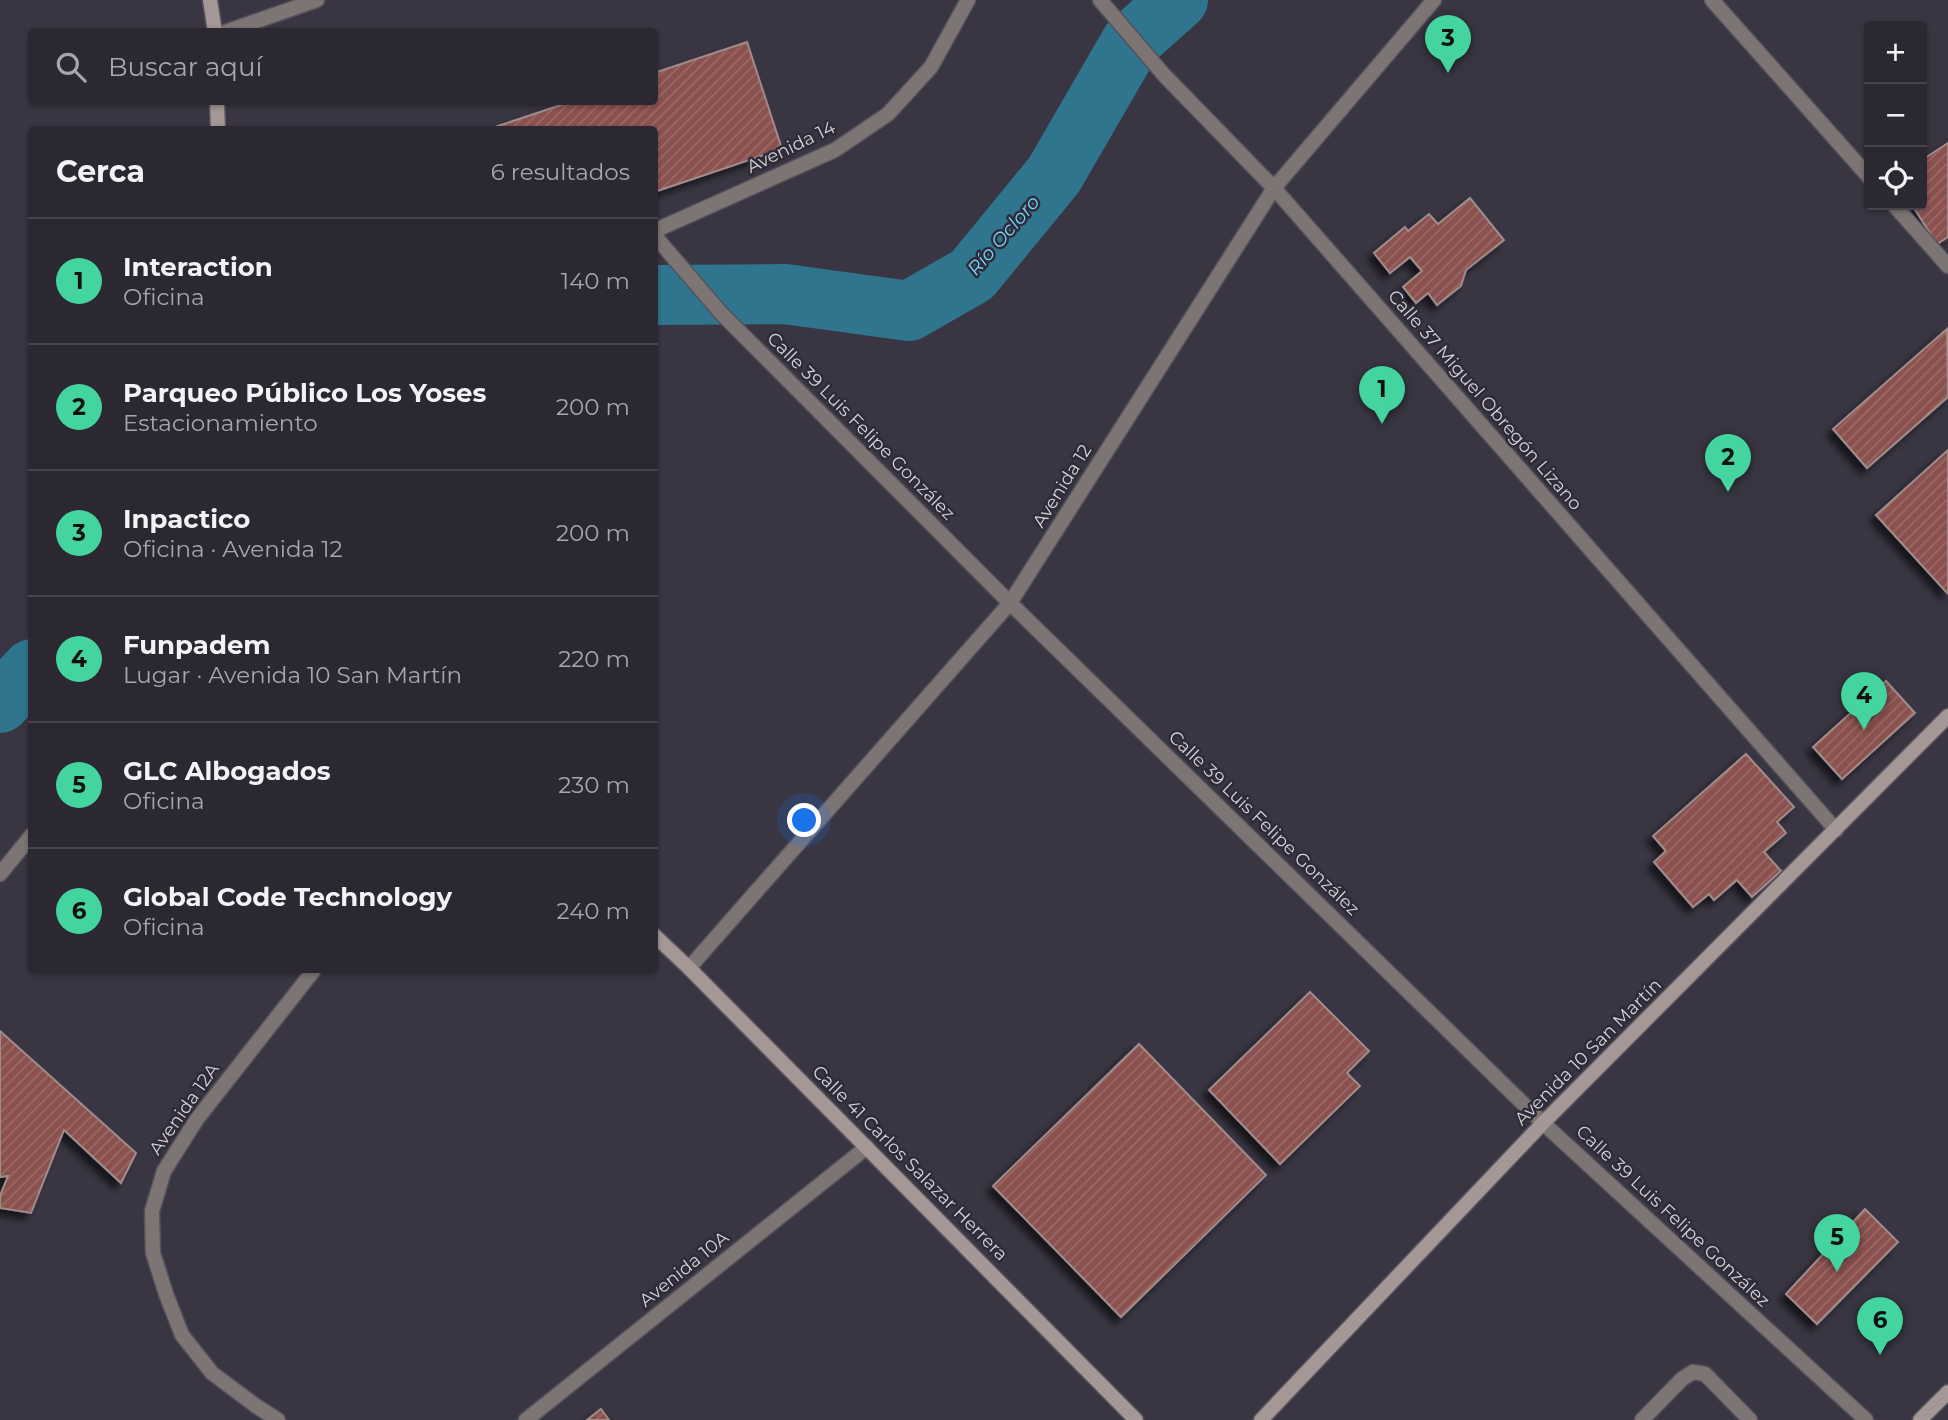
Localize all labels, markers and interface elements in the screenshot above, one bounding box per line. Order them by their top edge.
pin: 3 [1425,15,1471,73]
map controls [1864,21,1927,210]
button: + [1864,21,1927,84]
search box [28,28,658,105]
icon: search [52,48,90,86]
text: Buscar aquí [108,51,262,83]
button: − [1864,84,1927,147]
street label: Avenida 14 [743,116,839,178]
button: locate [1864,147,1927,210]
text: Cerca [56,153,145,190]
text: 6 resultados [491,158,630,186]
water label: Río Ocloro [962,191,1044,280]
text: Interaction [123,251,273,283]
text: 1 [74,267,84,295]
text: 140 m [561,267,630,295]
text: Oficina [123,283,205,311]
street label: Calle 37 Miguel Obregón Lizano [1383,285,1587,515]
street label: Calle 39 Luis Felipe González [762,327,960,525]
pin: 1 [1359,366,1405,424]
text: Parqueo Público Los Yoses [123,377,486,409]
text: 2 [72,393,86,421]
text: 200 m [556,393,630,421]
text: Estacionamiento [123,409,318,437]
pin: 2 [1705,434,1751,492]
street label: Avenida 12 [1028,440,1096,532]
text: Inpactico [123,503,250,535]
text: 3 [72,519,86,547]
text: 200 m [556,519,630,547]
text: Oficina · Avenida 12 [123,535,343,563]
text: Funpadem [123,629,271,661]
text: 4 [71,645,87,673]
text: 220 m [558,645,630,673]
text: Lugar · Avenida 10 San Martín [123,661,462,689]
pin: 4 [1841,672,1887,730]
street label: Calle 39 Luis Felipe González [1164,726,1364,920]
text: GLC Albogados [123,755,331,787]
text: 5 [72,771,86,799]
text: 230 m [558,771,630,799]
text: Oficina [123,787,205,815]
your location [787,803,821,837]
text: Global Code Technology [123,881,452,913]
text: 6 [72,897,86,925]
text: 240 m [557,897,630,925]
text: Oficina [123,913,205,941]
street label: Avenida 10 San Martín [1510,974,1666,1130]
street label: Avenida 12A [144,1059,224,1159]
street label: Calle 41 Carlos Salazar Herrera [808,1061,1012,1265]
street label: Calle 39 Luis Felipe González [1572,1120,1774,1312]
pin: 5 [1814,1214,1860,1272]
street label: Avenida 10A [635,1226,733,1312]
pin: 6 [1857,1297,1903,1355]

